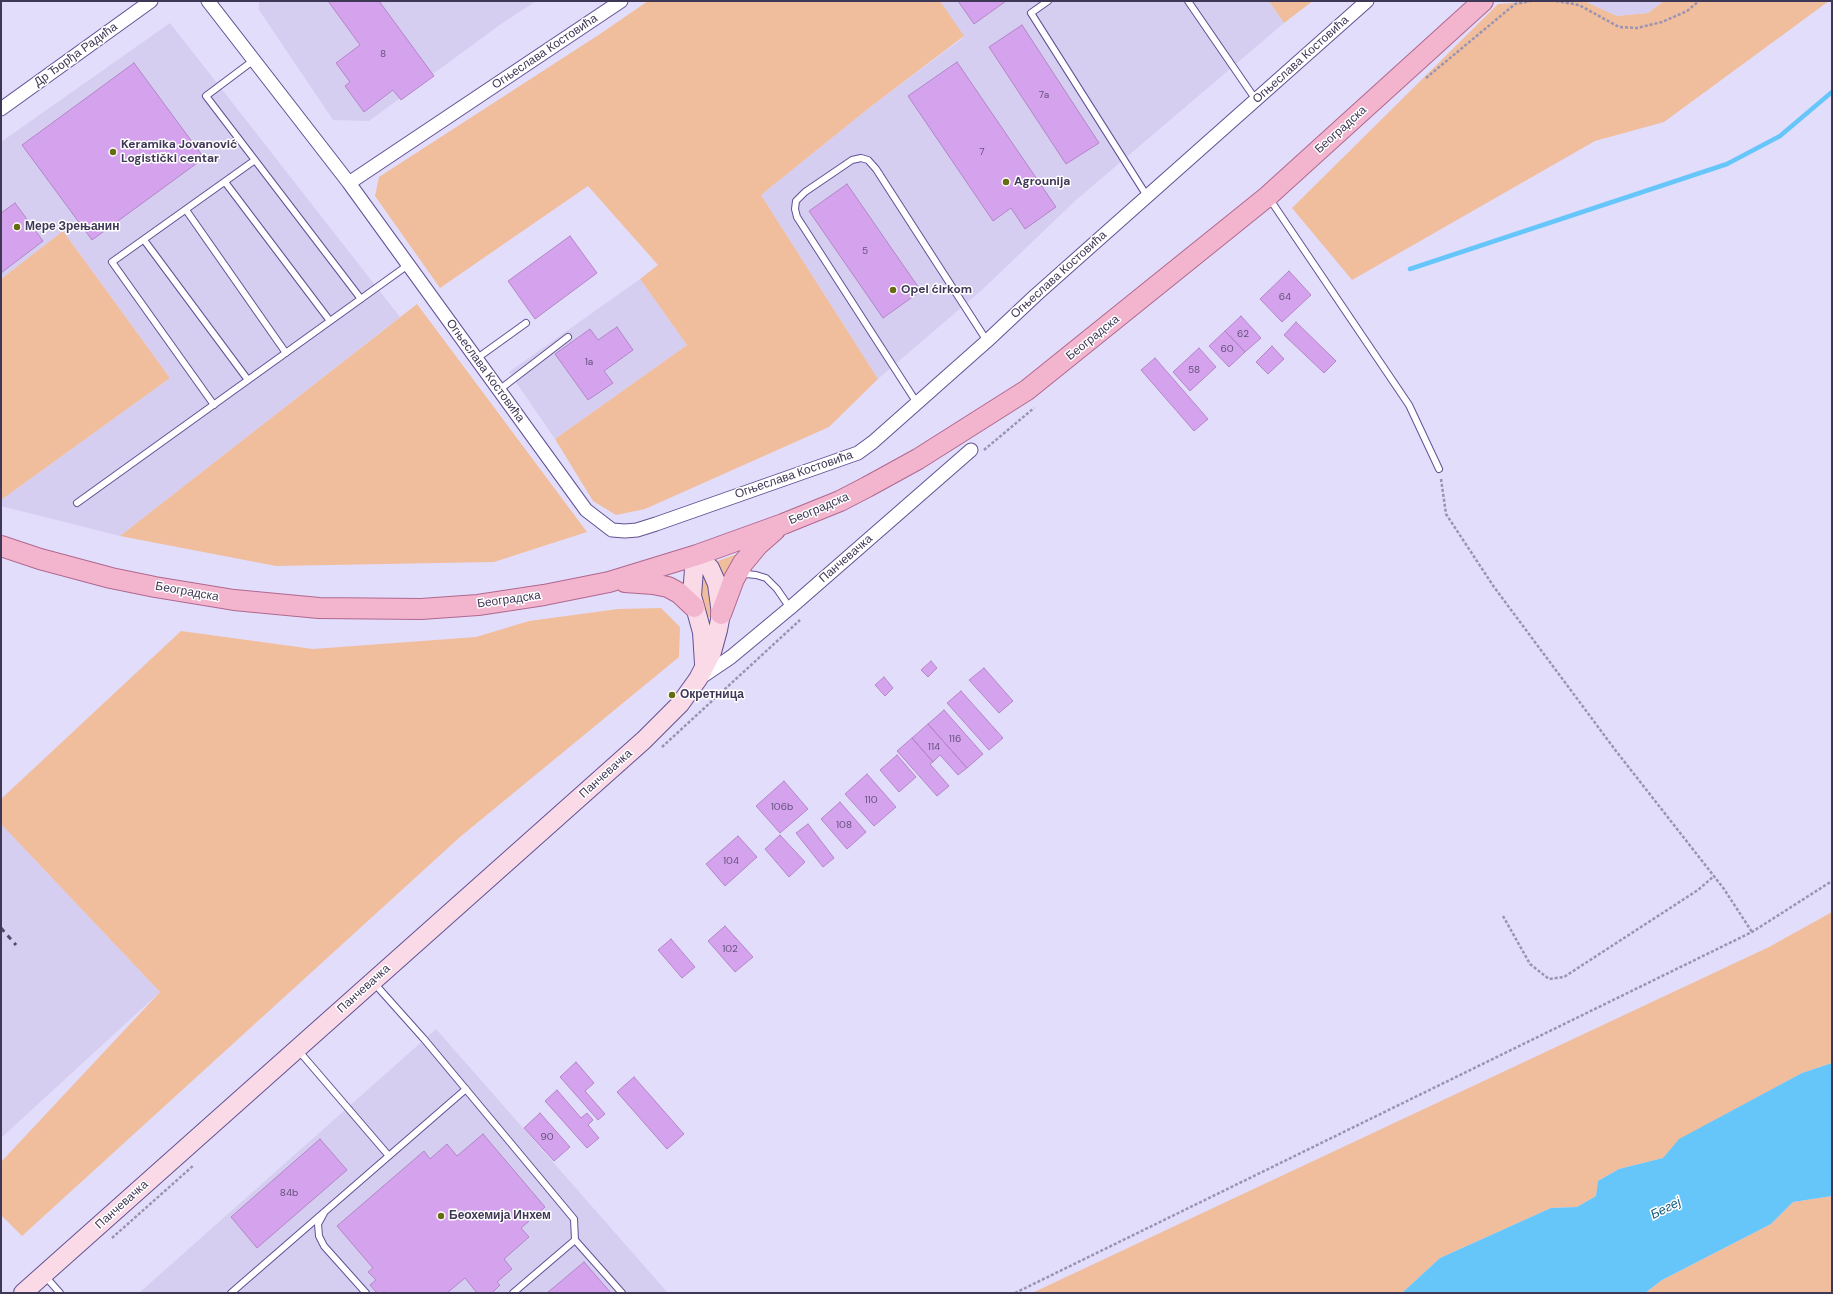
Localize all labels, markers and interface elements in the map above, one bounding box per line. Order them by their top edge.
street label: Огњеслава Костовића [490,11,600,93]
street label: Огњеслава Костовића [1250,13,1352,107]
street label: Др Ђорђа Радића [31,20,121,90]
house number: 8 [380,48,386,60]
house number: 7a [1039,89,1049,101]
street label: Београдска [1312,103,1370,157]
place label: Keramika Jovanović Logistički centar [121,138,237,166]
house number: 7 [979,146,985,158]
marker: Keramika Jovanović Logistički centar [108,147,118,157]
place label: Agrounija [1014,175,1070,189]
marker: Agrounija [1001,177,1011,187]
place label: Мере Зрењанин [25,220,119,234]
marker: Мере Зрењанин [12,222,22,232]
street label: Огњеслава Костовића [1008,228,1110,322]
house number: 5 [862,245,868,257]
place label: Opel ćirkom [901,283,972,297]
marker: Opel ćirkom [888,285,898,295]
house number: 64 [1279,291,1291,303]
street label: Београдска [1064,312,1122,364]
street label: Огњеслава Костовића [443,317,527,425]
house number: 62 [1237,328,1249,340]
house number: 60 [1220,343,1234,355]
house number: 1a [585,356,593,368]
house number: 58 [1188,364,1200,376]
street label: Огњеслава Костовића [733,448,855,502]
street label: Београдска [787,490,851,528]
street label: Панчевачка [816,532,876,586]
street label: Београдска [154,579,220,605]
street label: Београдска [476,588,542,612]
place label: Окретница [680,688,744,702]
marker: Окретница [667,690,677,700]
house number: 116 [949,733,961,745]
house number: 114 [928,741,940,753]
street label: Панчевачка [577,747,635,801]
house number: 110 [864,794,878,806]
house number: 106b [771,801,793,813]
house number: 108 [836,819,852,831]
house number: 104 [723,855,739,867]
house number: 102 [722,943,738,955]
street label: Панчевачка [335,962,393,1016]
house number: 90 [540,1131,554,1143]
street label: Панчевачка [93,1178,151,1232]
house number: 84b [280,1187,298,1199]
water label: Бегеј [1648,1195,1684,1223]
place label: Беохемија Инхем [449,1209,551,1223]
marker: Беохемија Инхем [436,1211,446,1221]

